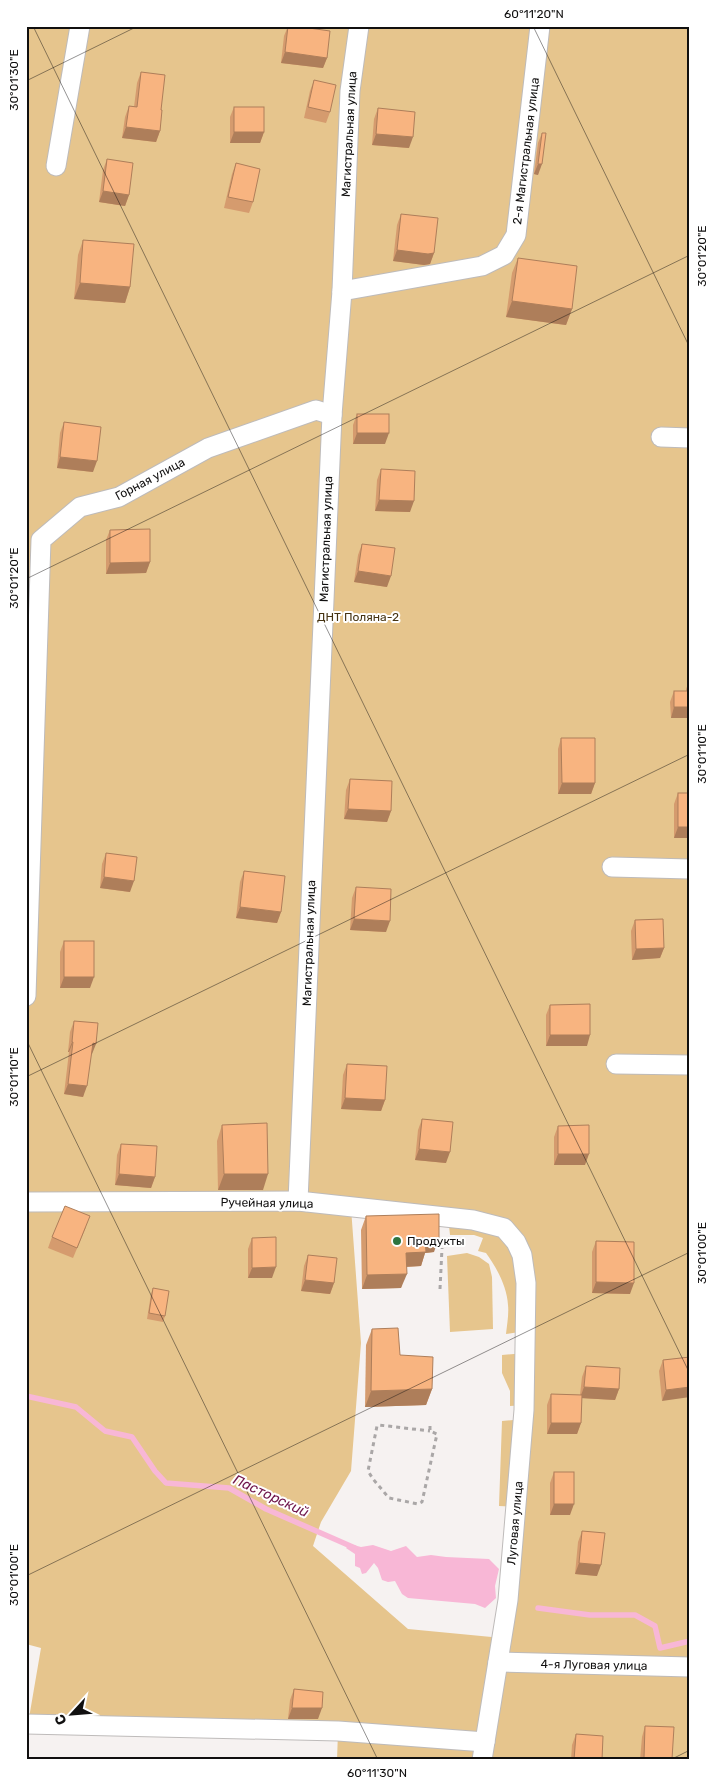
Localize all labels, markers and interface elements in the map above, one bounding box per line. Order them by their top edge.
text: 60°11'20"N [504,7,564,21]
text: 30°01'30"E [7,49,21,111]
street label: Магистральная улица [339,71,359,197]
street label: 2-я Магистральная улица [510,77,542,225]
text: 30°01'20"E [695,225,709,287]
street label: Горная улица [113,455,187,503]
street label: Магистральная улица [317,476,335,602]
text: 30°01'20"E [7,547,21,609]
park label: ДНТ Поляна-2 [317,610,399,624]
text: 30°01'10"E [695,724,709,784]
street label: Магистральная улица [300,880,318,1006]
text: 30°01'10"E [7,1047,21,1107]
street label: Ручейная улица [220,1195,314,1211]
text: 30°01'00"E [695,1222,709,1284]
place label: Продукты [407,1234,464,1248]
marker: Продукты [391,1235,403,1247]
water label: Пасторский [231,1471,312,1521]
street label: Луговая улица [504,1480,526,1566]
text: 30°01'00"E [7,1544,21,1606]
street label: 4-я Луговая улица [540,1657,648,1673]
north arrow [48,1688,98,1738]
text: С [51,1711,71,1728]
text: 60°11'30"N [347,1766,407,1780]

